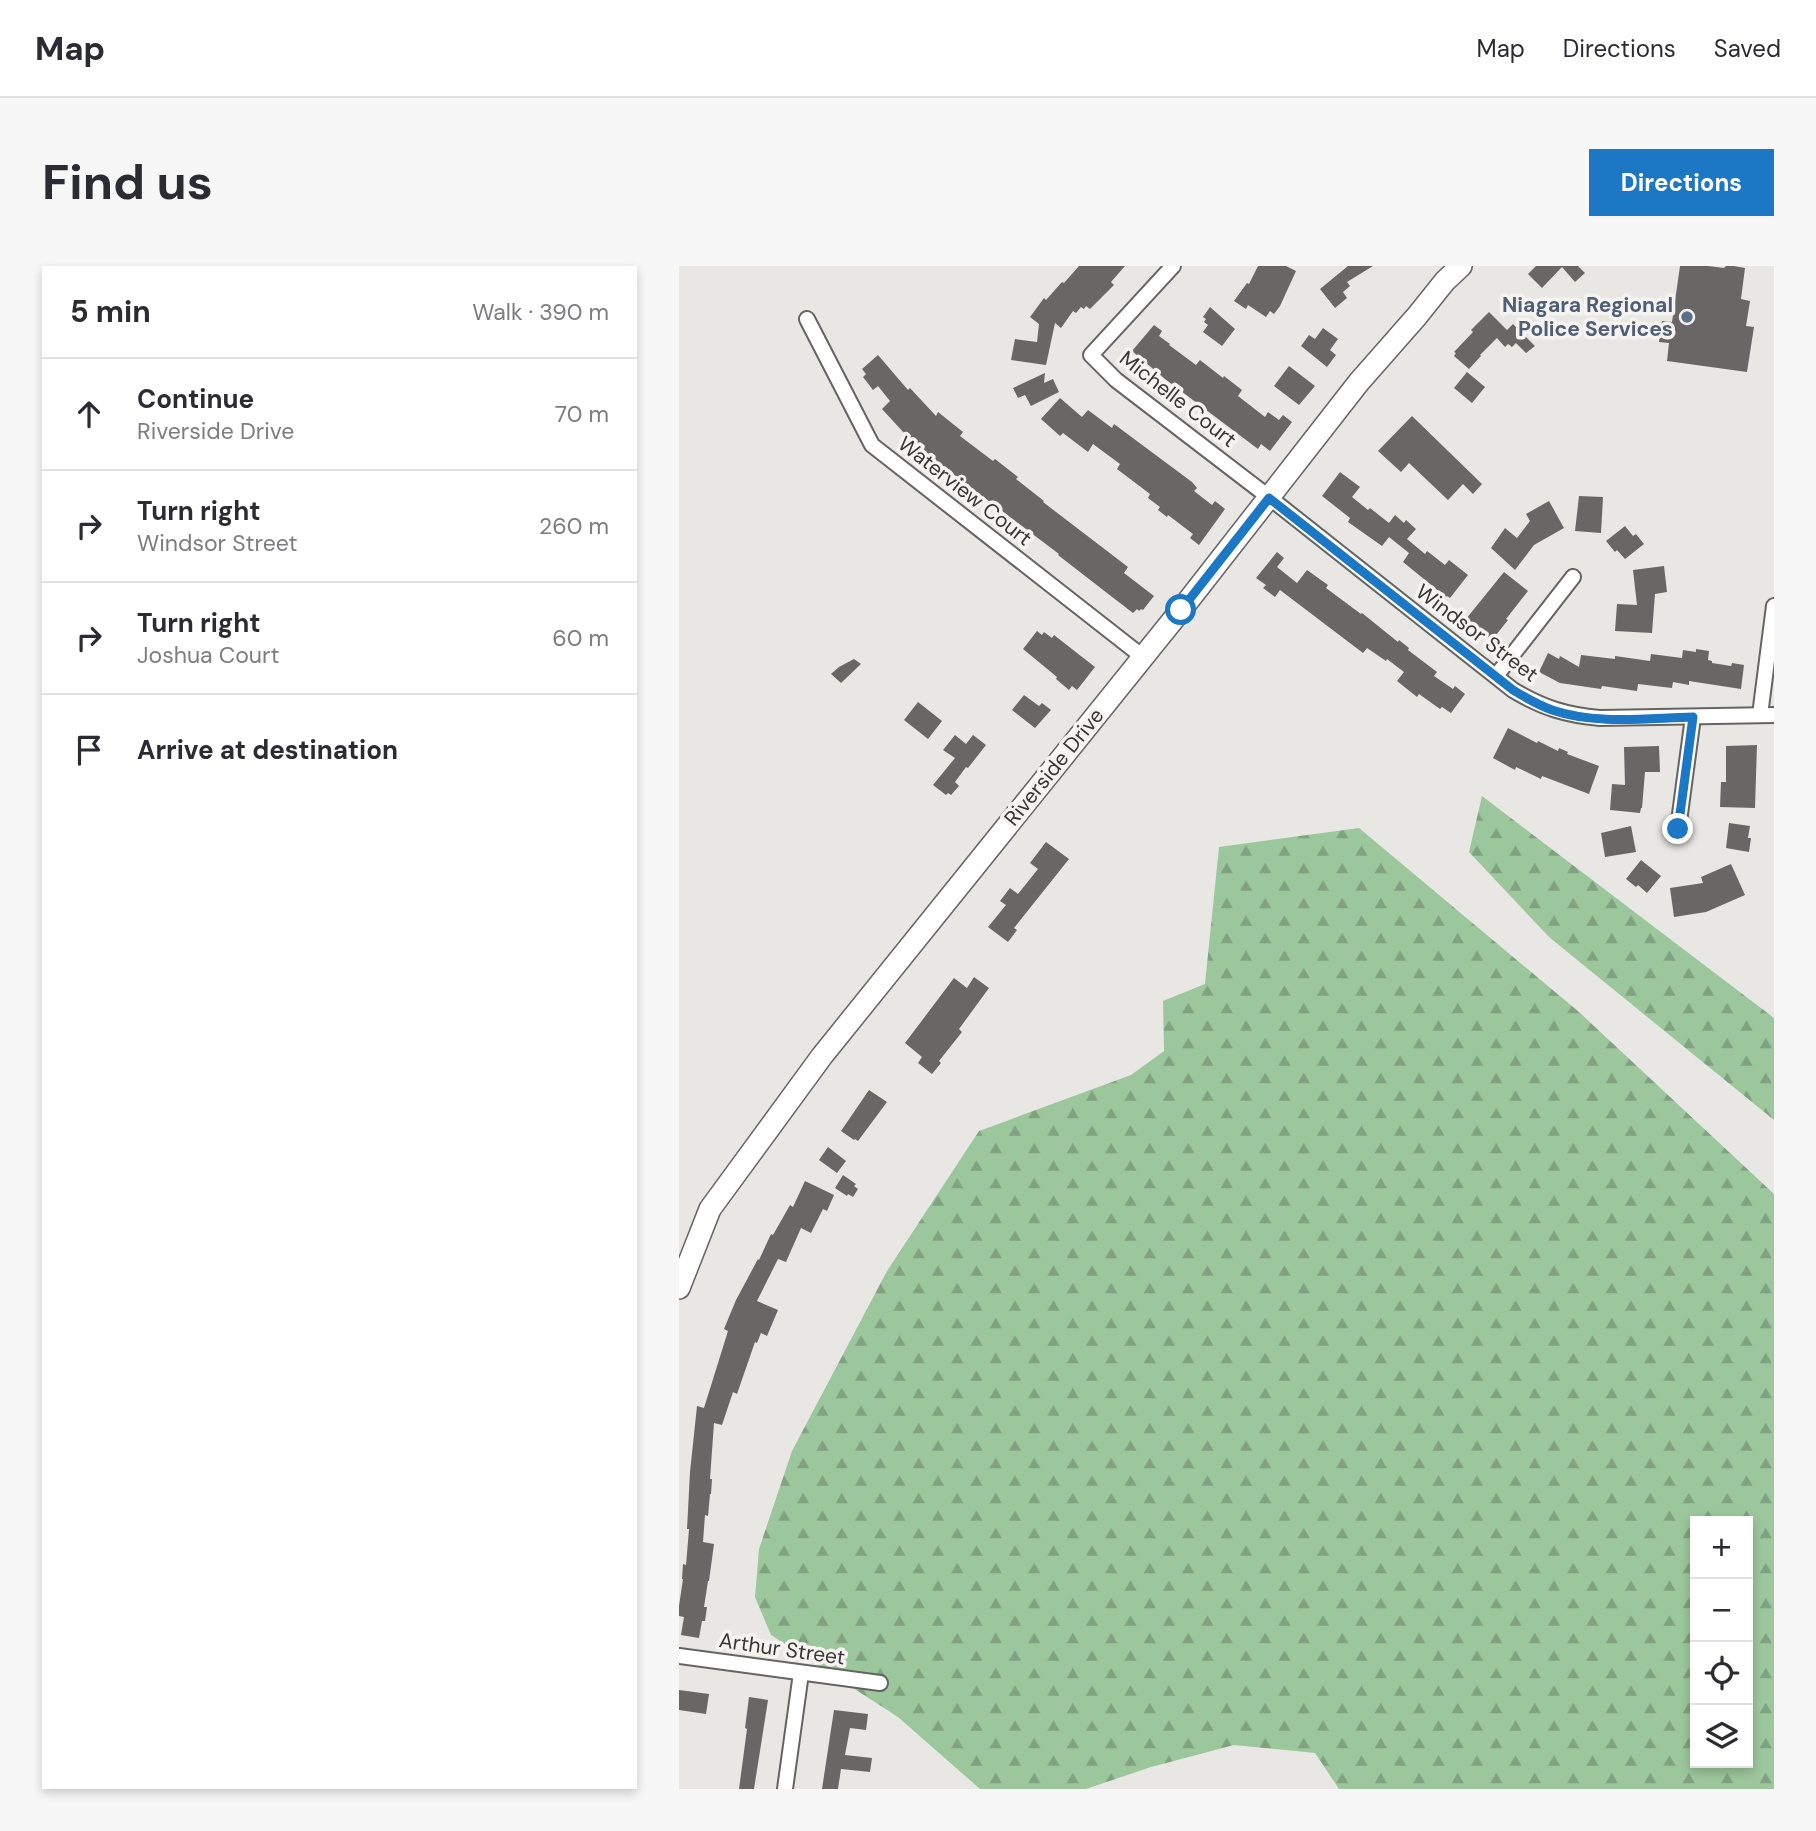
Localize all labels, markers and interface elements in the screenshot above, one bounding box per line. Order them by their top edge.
text: Map [35,27,105,70]
text: Map [1477,33,1525,64]
text: Directions [1563,33,1676,64]
text: Saved [1714,33,1781,64]
button: Directions [1589,149,1774,216]
text: Find us [42,150,213,214]
place label: Niagara Regional Police Services [1502,291,1673,343]
text: 5 min [70,292,151,331]
text: Walk · 390 m [472,297,609,327]
marker: Niagara Regional Police Services [1679,309,1695,325]
street label: Michelle Court [1114,345,1242,453]
text: Continue [137,382,254,416]
icon: ahead [70,395,108,433]
text: 70 m [555,399,609,429]
text: Riverside Drive [137,416,294,446]
street label: Waterview Court [892,430,1038,552]
text: Turn right [137,494,261,528]
icon: right [70,507,108,545]
text: 260 m [539,511,609,541]
text: Windsor Street [137,528,297,558]
street label: Windsor Street [1410,578,1544,688]
route start [1165,594,1196,625]
text: Turn right [137,606,261,640]
icon: right [70,619,108,657]
text: 60 m [552,623,609,653]
text: Joshua Court [137,640,280,670]
street label: Riverside Drive [998,702,1110,832]
icon: arrive [70,731,108,769]
text: Arrive at destination [137,733,398,767]
route end [1662,813,1693,844]
map controls [1690,1516,1753,1768]
button: + [1690,1516,1753,1579]
button: − [1690,1579,1753,1642]
street label: Arthur Street [717,1626,847,1672]
button: locate [1690,1642,1753,1705]
button: layers [1690,1705,1753,1768]

